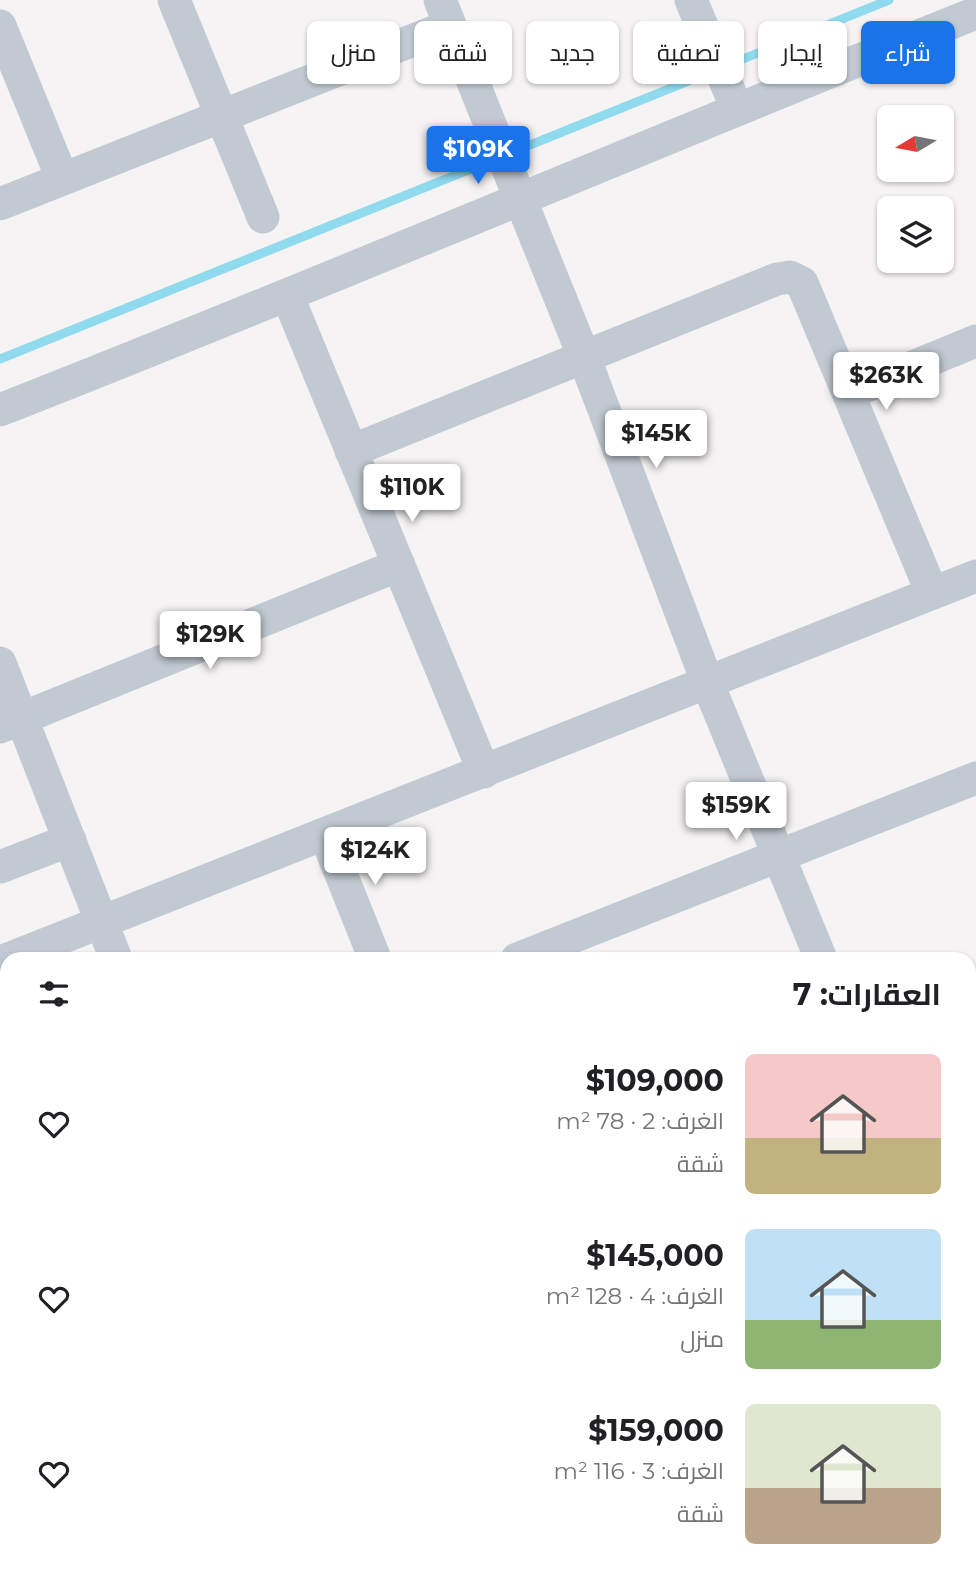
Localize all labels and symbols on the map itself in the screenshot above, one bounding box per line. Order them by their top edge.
north arrow [877,105,954,182]
pin: $109K [429,127,527,186]
pin: $263K [837,352,935,412]
pin: $145K [607,410,705,470]
pin: $110K [363,464,461,524]
pin: $129K [161,612,259,671]
pin: $159K [687,782,785,842]
pin: $124K [326,828,424,887]

